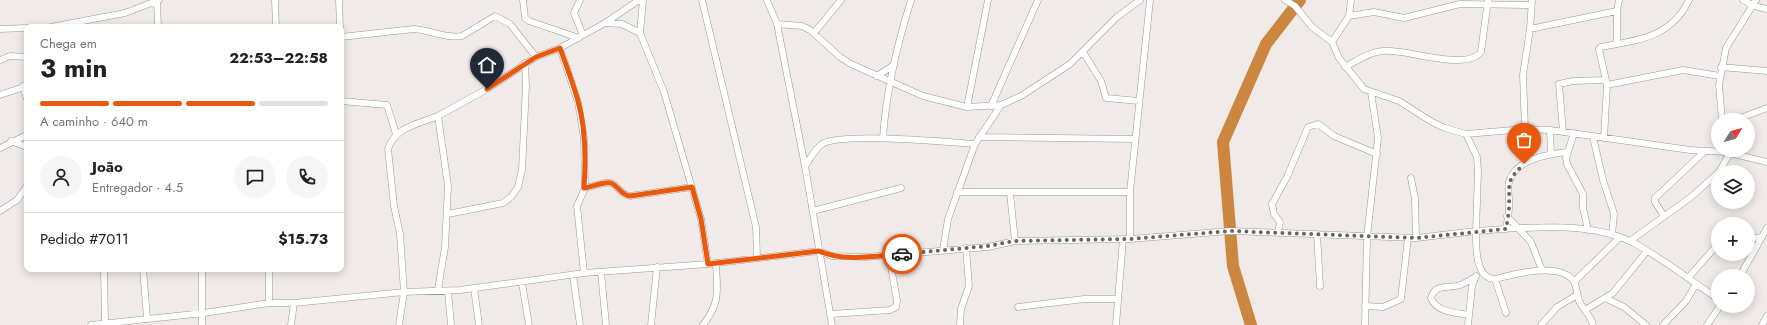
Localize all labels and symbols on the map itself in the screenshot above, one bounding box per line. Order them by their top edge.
pin [470,48,504,89]
north arrow [1711,113,1755,157]
pin [1507,123,1541,164]
courier [882,234,922,274]

